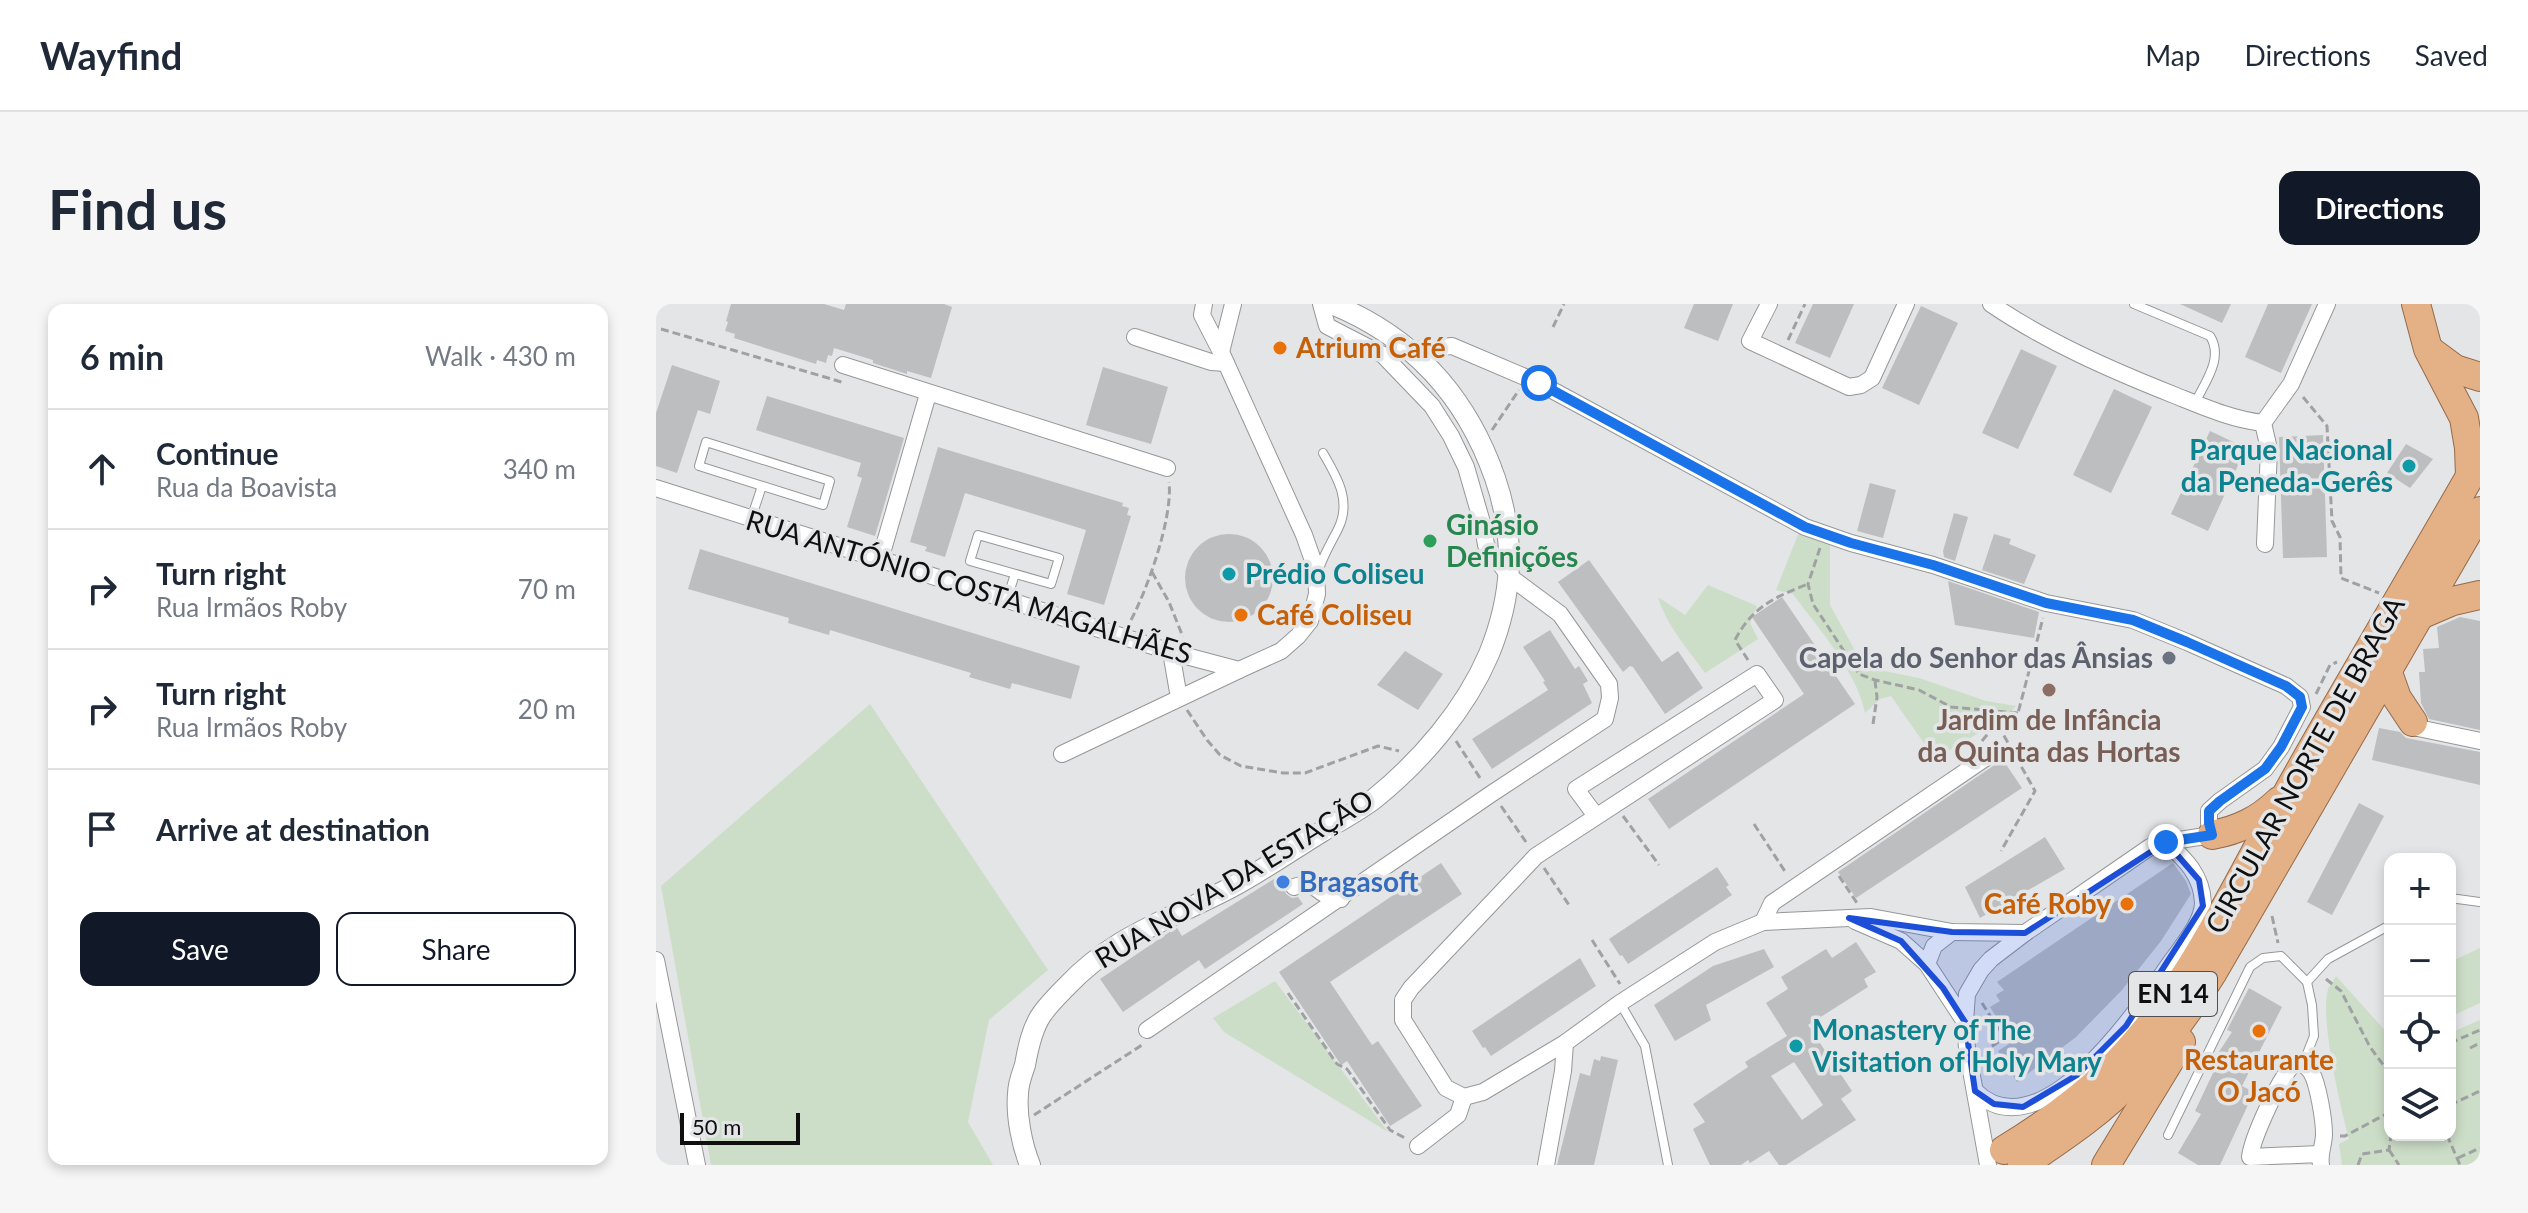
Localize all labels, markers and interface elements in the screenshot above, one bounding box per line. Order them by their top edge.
text: Wayfind [40,32,182,78]
text: Map [2145,38,2200,72]
text: Directions [2244,38,2371,72]
text: Saved [2415,38,2488,72]
button: Directions [2279,171,2480,245]
text: Find us [48,175,227,242]
place label: Atrium Café [1295,330,1446,364]
text: 6 min [80,336,164,377]
marker: Atrium Café [1271,339,1289,357]
text: Walk · 430 m [425,340,576,372]
route start [1521,365,1557,401]
place label: Parque Nacional da Peneda-Gerês [2181,432,2393,498]
text: Continue [156,435,279,471]
icon: ahead [80,447,124,491]
text: 340 m [503,453,576,485]
marker: Parque Nacional da Peneda-Gerês [2400,457,2418,475]
text: Rua da Boavista [156,471,337,503]
street label: RUA ANTÓNIO COSTA MAGALHÃES [742,502,1196,670]
place label: Ginásio Definições [1446,507,1578,573]
marker: Ginásio Definições [1421,532,1439,550]
text: Turn right [156,555,286,591]
place label: Prédio Coliseu [1245,556,1424,590]
marker: Prédio Coliseu [1220,565,1238,583]
icon: right [80,567,124,611]
text: 70 m [518,573,576,605]
street label: CIRCULAR NORTE DE BRAGA [2197,590,2411,939]
text: Rua Irmãos Roby [156,591,347,623]
place label: Café Coliseu [1257,597,1412,631]
marker: Café Coliseu [1232,606,1250,624]
place label: Capela do Senhor das Ânsias [1799,640,2153,674]
marker: Capela do Senhor das Ânsias [2160,649,2178,667]
text: Turn right [156,675,286,711]
marker: Jardim de Infância da Quinta das Hortas [2040,681,2058,699]
icon: right [80,687,124,731]
text: 20 m [518,693,576,725]
place label: Jardim de Infância da Quinta das Hortas [1917,702,2181,768]
text: Rua Irmãos Roby [156,711,347,743]
street label: RUA NOVA DA ESTAÇÃO [1088,782,1379,975]
icon: arrive [80,807,124,851]
text: Arrive at destination [156,811,430,847]
route end [2148,824,2184,860]
map controls [2384,853,2456,1141]
button: + [2384,853,2456,925]
place label: Bragasoft [1299,864,1419,898]
marker: Bragasoft [1274,873,1292,891]
place label: Café Roby [1984,886,2111,920]
marker: Café Roby [2118,895,2136,913]
button: Save [80,912,320,986]
button: Share [336,912,576,986]
button: − [2384,925,2456,997]
road number: EN 14 [2129,972,2217,1016]
button: locate [2384,997,2456,1069]
place label: Monastery of The Visitation of Holy Mary [1811,1012,2102,1078]
marker: Restaurante O Jacó [2250,1022,2268,1040]
marker: Monastery of The Visitation of Holy Mary [1787,1037,1805,1055]
place label: Restaurante O Jacó [2184,1042,2334,1108]
button: layers [2384,1069,2456,1141]
scale bar [680,1109,800,1145]
text: 50 m [692,1113,741,1140]

